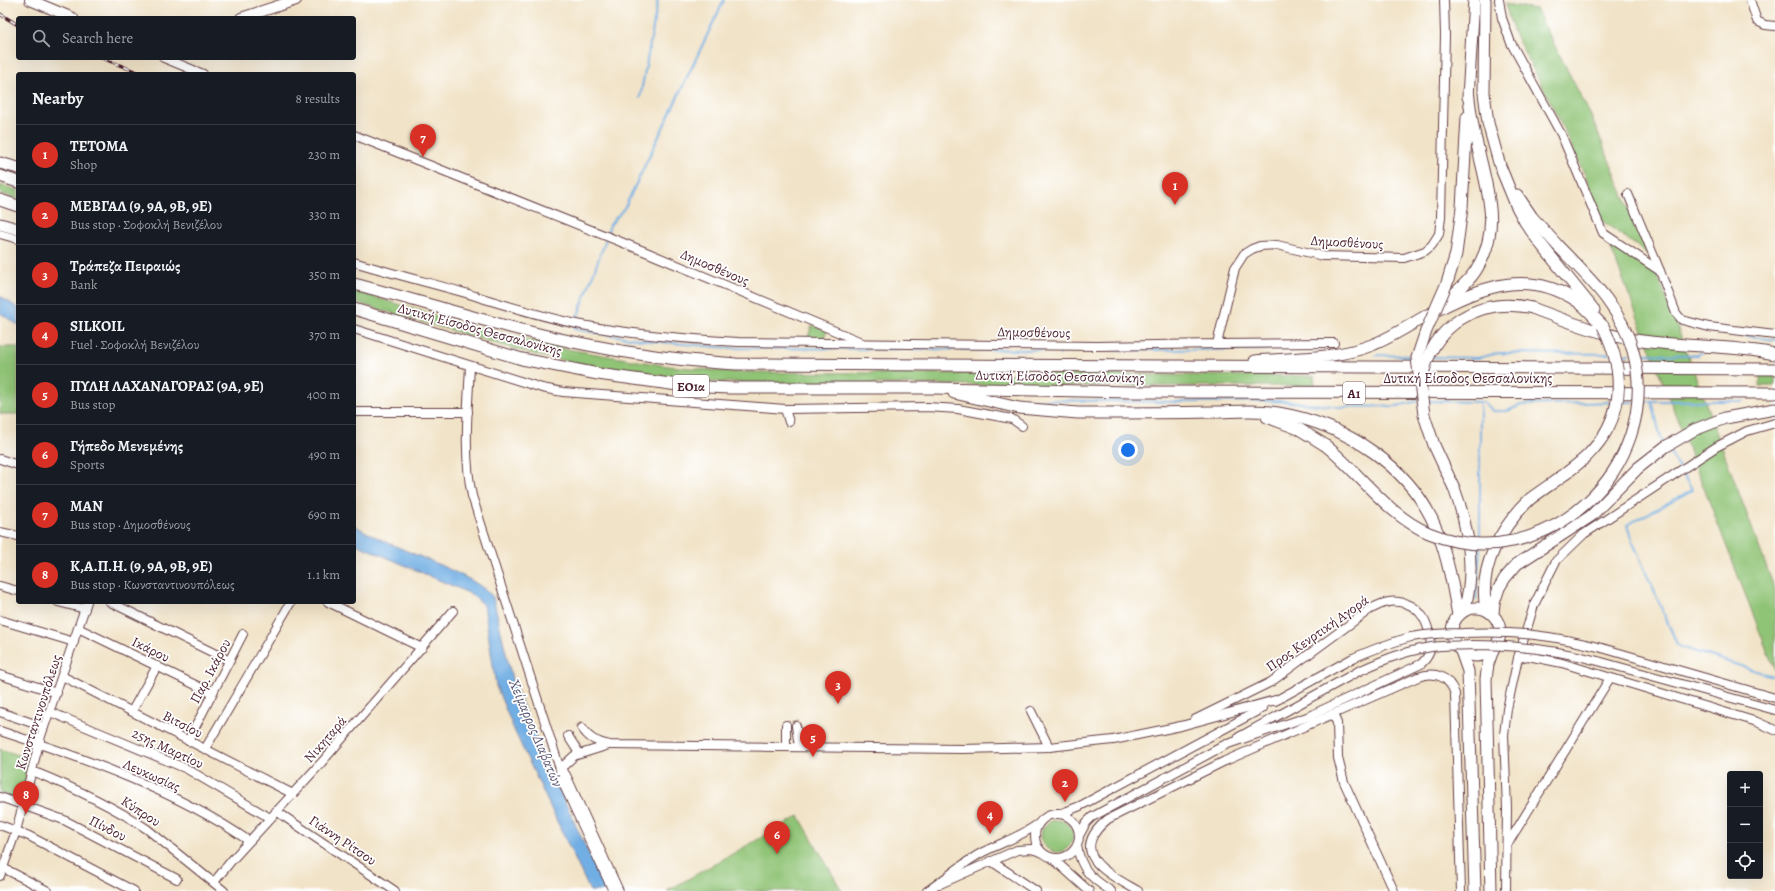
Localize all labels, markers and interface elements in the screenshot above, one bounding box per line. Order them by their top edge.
search box [16,16,356,60]
icon: search [30,27,52,49]
text: Search here [62,28,133,48]
text: Nearby [32,87,83,110]
text: 8 results [296,90,340,107]
pin: 7 [410,124,436,157]
text: TETOMA [70,136,128,156]
text: 1 [43,146,47,163]
text: 230 m [308,146,340,163]
text: Shop [70,156,97,173]
pin: 1 [1162,172,1188,205]
text: ΜΕΒΓΑΛ (9, 9Α, 9Β, 9Ε) [70,196,212,216]
text: 2 [42,206,48,223]
text: 330 m [309,206,340,223]
text: Bus stop · Σοφοκλή Βενιζέλου [70,216,222,233]
street label: Δημοσθένους [1310,231,1384,254]
street label: Δημοσθένους [678,244,752,290]
text: Τράπεζα Πειραιώς [70,256,180,276]
text: 3 [42,266,48,283]
text: 350 m [309,266,340,283]
text: Bank [70,276,97,293]
street label: Δυτική Είσοδος Θεσσαλονίκης [396,298,564,361]
text: SILKOIL [70,316,125,336]
street label: Δημοσθένους [997,322,1071,343]
text: 4 [42,326,48,343]
text: 370 m [309,326,340,343]
text: Fuel · Σοφοκλή Βενιζέλου [70,336,199,353]
street label: Δυτική Είσοδος Θεσσαλονίκης [975,366,1145,387]
street label: Δυτική Είσοδος Θεσσαλονίκης [1384,369,1552,388]
road number: ΕΟ1α [673,375,709,397]
text: ΠΥΛΗ ΛΑΧΑΝΑΓΟΡΑΣ (9Α, 9Ε) [70,376,264,396]
road number: Α1 [1343,382,1365,404]
text: 5 [42,386,48,403]
text: 400 m [307,386,340,403]
text: Bus stop [70,396,115,413]
text: Γήπεδο Μενεμένης [70,436,183,456]
your location [1118,440,1138,460]
text: 6 [42,446,48,463]
text: 490 m [308,446,340,463]
text: Sports [70,456,105,473]
text: ΜΑΝ [70,496,103,516]
text: 7 [42,506,48,523]
text: 690 m [308,506,340,523]
text: Bus stop · Δημοσθένους [70,516,191,533]
text: Κ,Α.Π.Η. (9, 9Α, 9Β, 9Ε) [70,556,212,576]
text: 8 [42,566,48,583]
text: 1.1 km [307,566,340,583]
text: Bus stop · Κωνσταντινουπόλεως [70,576,235,593]
street label: Προς Κενρτική Αγορά [1262,591,1373,676]
street label: Ικάρου [129,632,173,667]
street label: Παρ. Ικάρου [185,636,235,707]
street label: Κωνσταντινουπόλεως [11,652,66,772]
pin: 3 [825,671,851,704]
water label: Χείμαρρος Διαβατών [504,675,568,790]
street label: Βιτσίου [160,706,206,743]
street label: Νικηταρά [300,712,351,767]
street label: 25ης Μαρτίου [129,724,207,773]
pin: 5 [800,724,826,757]
street label: Λευκωσίας [119,754,183,796]
pin: 2 [1052,769,1078,802]
map controls [1727,771,1763,879]
button: + [1727,771,1763,807]
pin: 8 [13,781,39,814]
street label: Κύπρου [117,792,164,831]
pin: 4 [977,801,1003,834]
button: − [1727,807,1763,843]
street label: Πίνδου [86,811,130,846]
street label: Γιάννη Ρίτσου [305,811,380,870]
pin: 6 [764,821,790,854]
button: locate [1727,843,1763,879]

